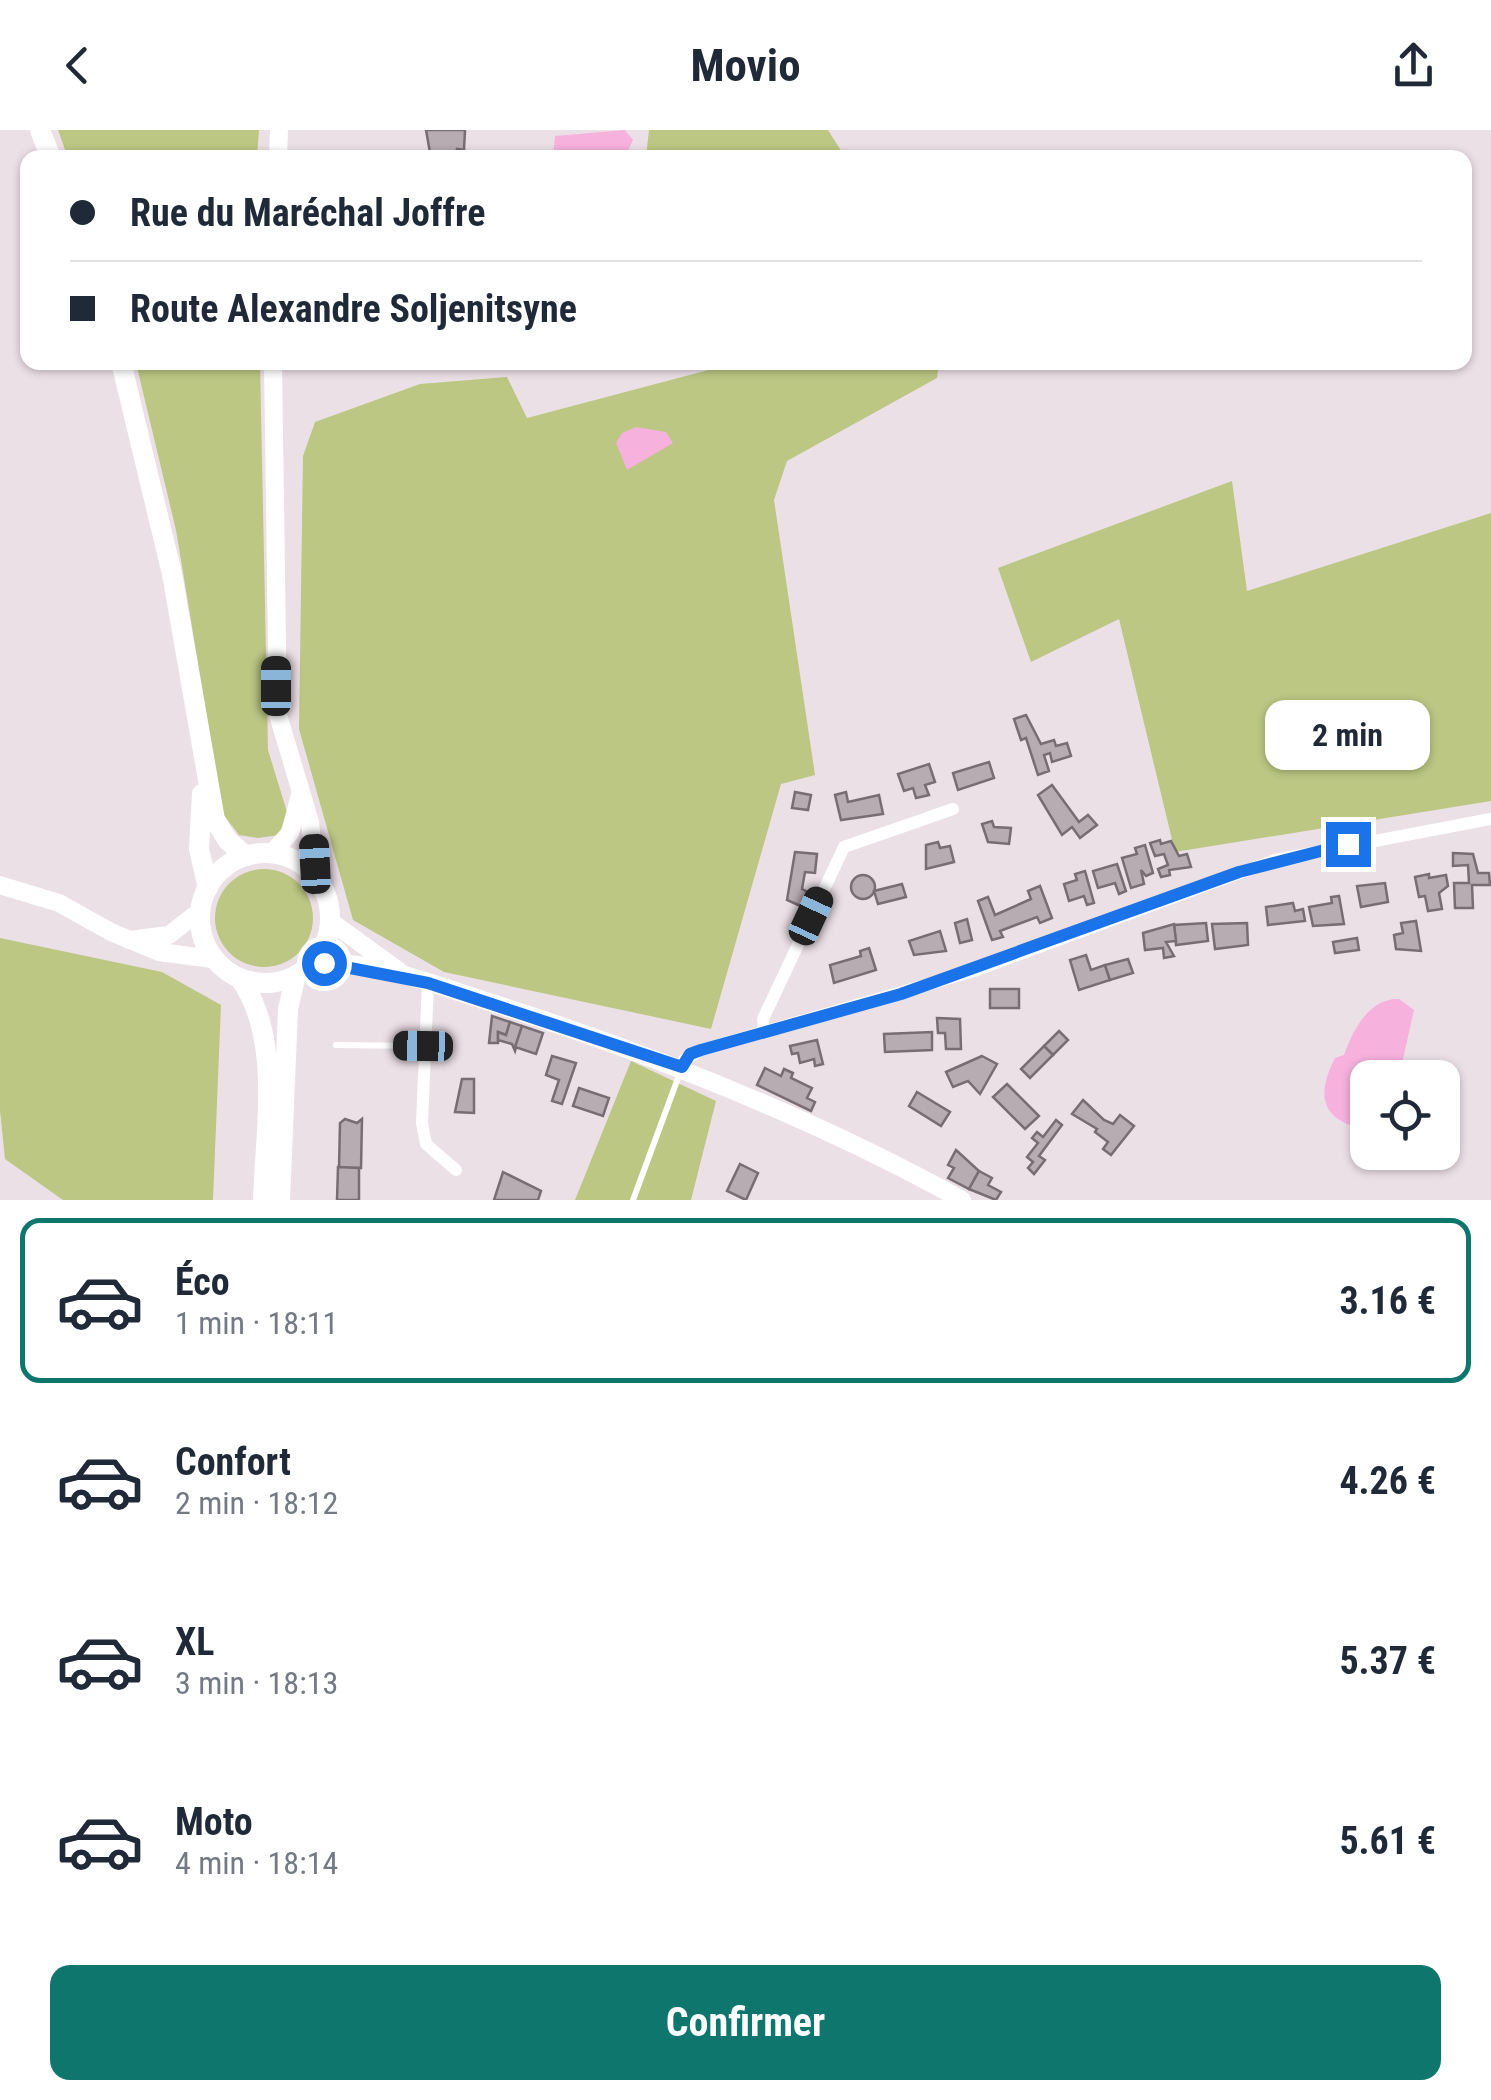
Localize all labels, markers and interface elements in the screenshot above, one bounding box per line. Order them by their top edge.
icon: back [50,38,105,93]
icon: share [1386,38,1441,93]
text: Movio [690,39,801,92]
text: Rue du Maréchal Joffre [130,191,485,235]
text: Route Alexandre Soljenitsyne [130,287,577,331]
car [261,656,291,716]
callout: 2 min [1266,699,1430,769]
text: 2 min [1312,716,1383,754]
route end [1326,822,1371,867]
car [298,833,332,895]
car [785,882,837,950]
route start [302,941,347,986]
car [393,1030,453,1062]
map controls [1350,1060,1460,1170]
button: locate [1350,1060,1460,1170]
icon: car [55,1256,145,1346]
text: Éco [175,1260,230,1304]
text: 3.16 € [1339,1279,1436,1323]
text: 1 min · 18:11 [175,1304,338,1342]
icon: car [55,1436,145,1526]
text: Confort [175,1440,291,1484]
text: 4.26 € [1339,1459,1436,1503]
text: 2 min · 18:12 [175,1484,338,1522]
icon: car [55,1616,145,1706]
text: XL [175,1620,214,1664]
text: 5.37 € [1339,1639,1436,1683]
text: 3 min · 18:13 [175,1664,338,1702]
icon: car [55,1796,145,1886]
text: Moto [175,1800,253,1844]
text: 5.61 € [1339,1819,1436,1863]
text: 4 min · 18:14 [175,1844,338,1882]
button: Confirmer [50,1965,1441,2080]

